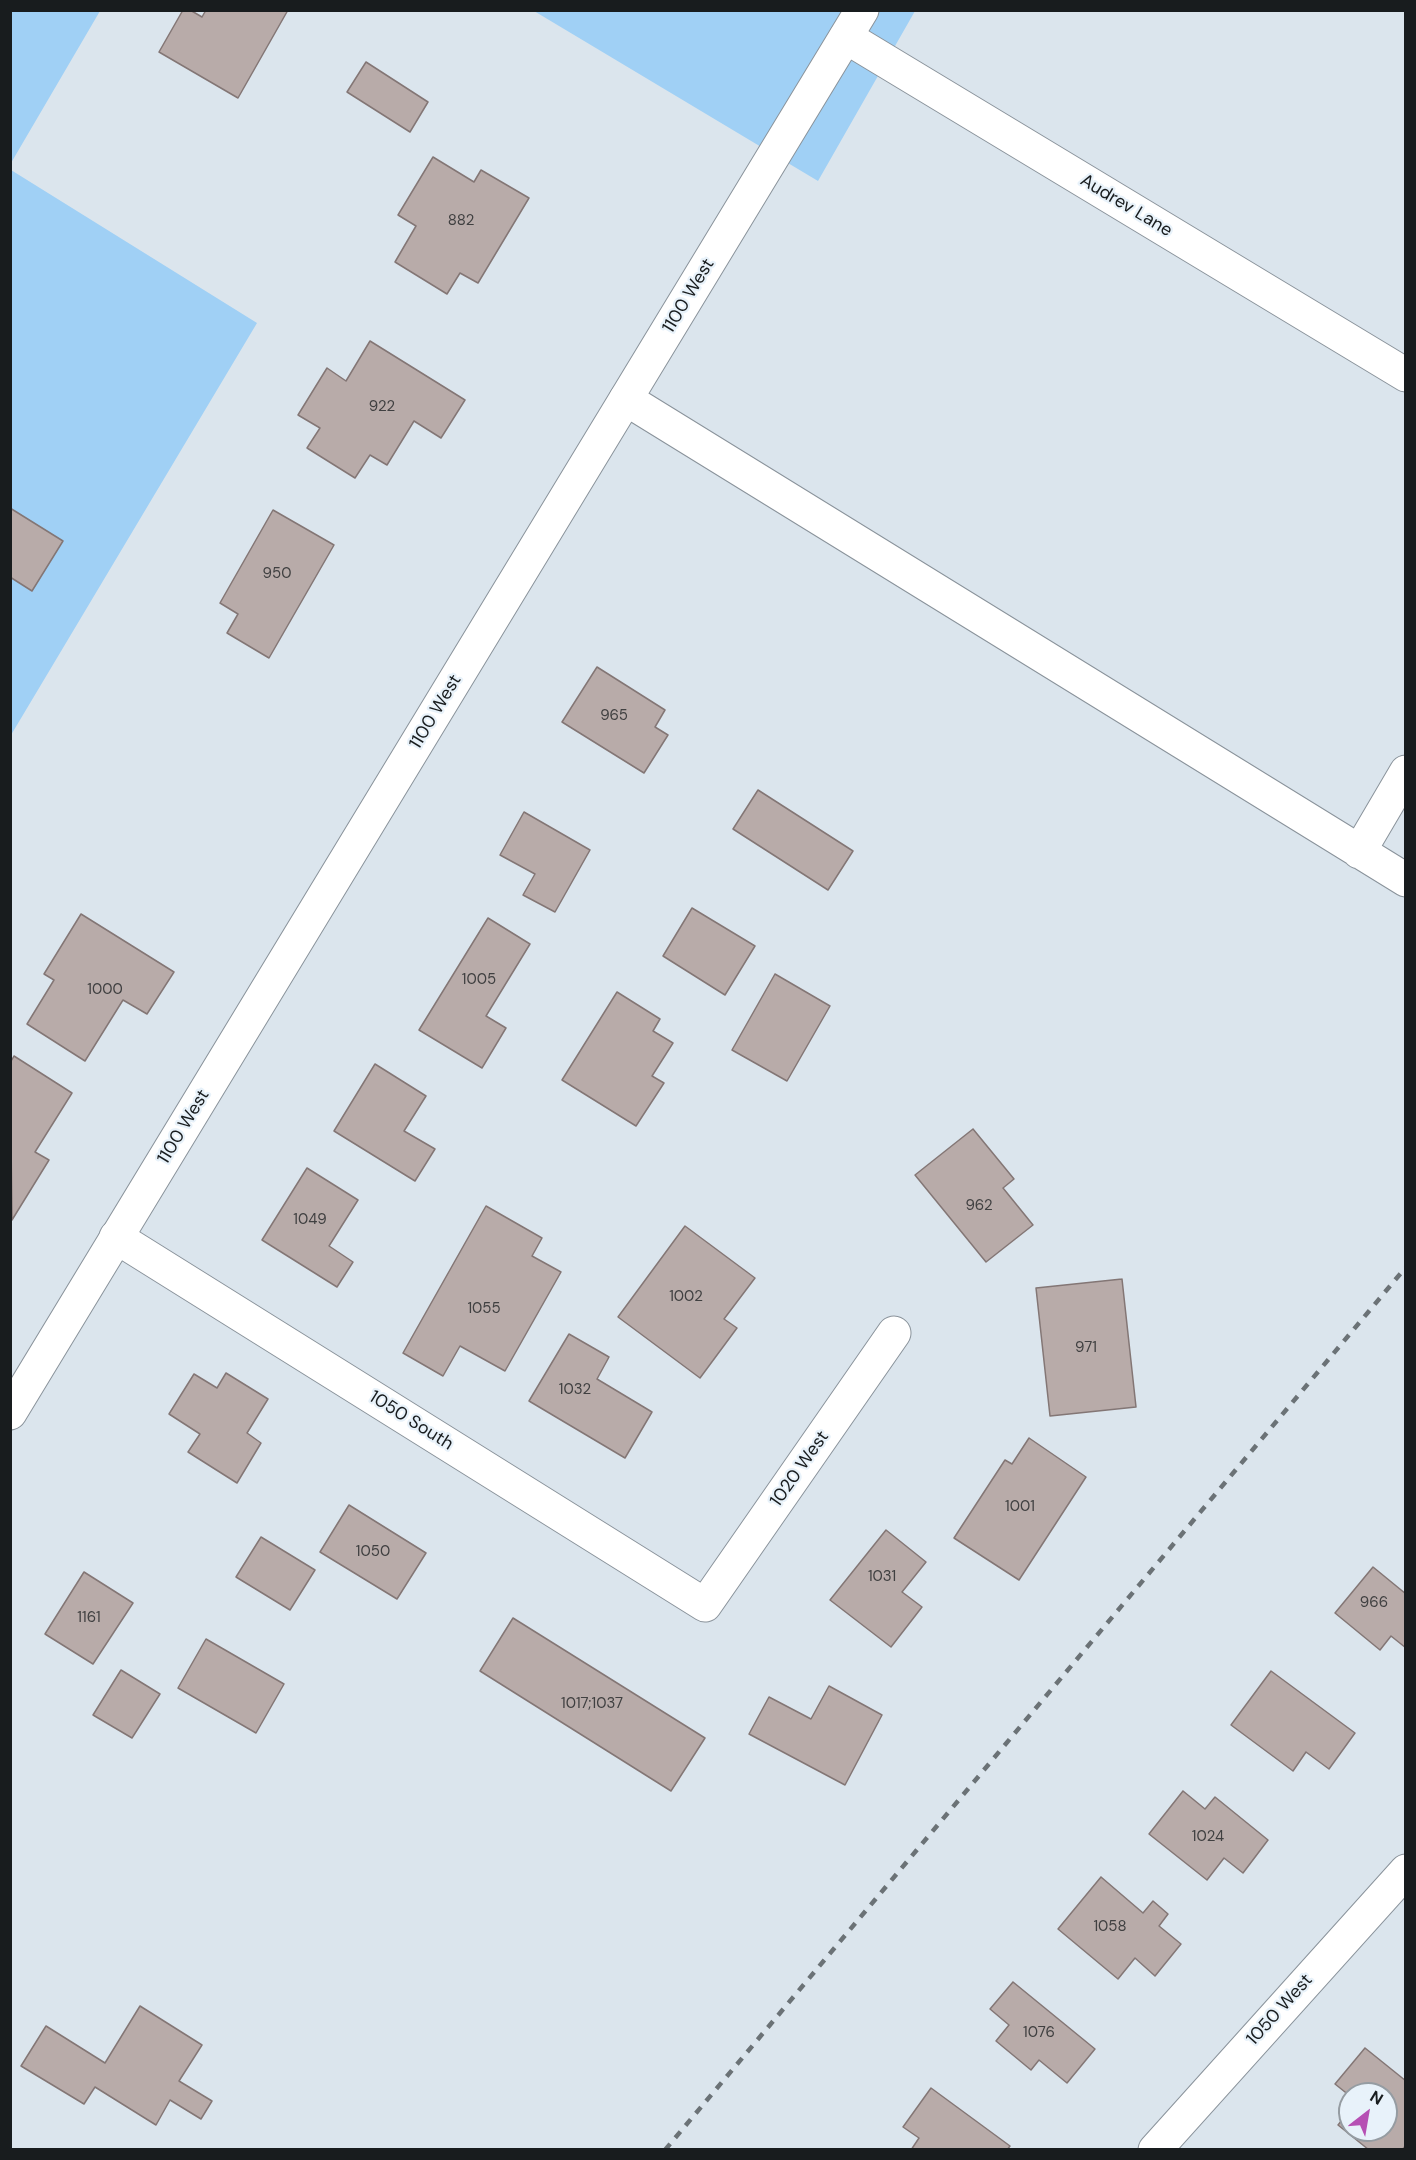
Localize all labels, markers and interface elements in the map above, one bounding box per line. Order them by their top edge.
street label: Audrev Lane [1076,170,1176,242]
house number: 882 [448,212,474,230]
street label: 1100 West [658,255,720,337]
house number: 922 [369,398,395,416]
house number: 950 [263,565,291,583]
street label: 1100 West [405,671,467,753]
house number: 965 [600,707,628,725]
house number: 1005 [462,971,496,989]
house number: 1000 [87,981,123,999]
street label: 1100 West [153,1086,215,1168]
house number: 962 [965,1197,993,1215]
house number: 1049 [293,1211,327,1229]
house number: 1002 [669,1288,703,1306]
house number: 1055 [467,1300,501,1318]
house number: 971 [1075,1339,1097,1357]
house number: 1032 [559,1381,591,1399]
street label: 1050 South [365,1387,457,1455]
street label: 1020 West [766,1427,834,1511]
house number: 1001 [1005,1498,1035,1516]
house number: 1050 [356,1543,390,1561]
house number: 1031 [868,1568,896,1586]
house number: 966 [1360,1594,1388,1612]
house number: 1161 [77,1609,101,1627]
house number: 1017;1037 [561,1695,623,1713]
house number: 1024 [1192,1828,1224,1846]
house number: 1058 [1093,1918,1127,1936]
street label: 1050 West [1242,1970,1318,2050]
house number: 1076 [1023,2024,1055,2042]
north arrow [1338,2082,1398,2142]
text: N [1366,2086,1387,2110]

